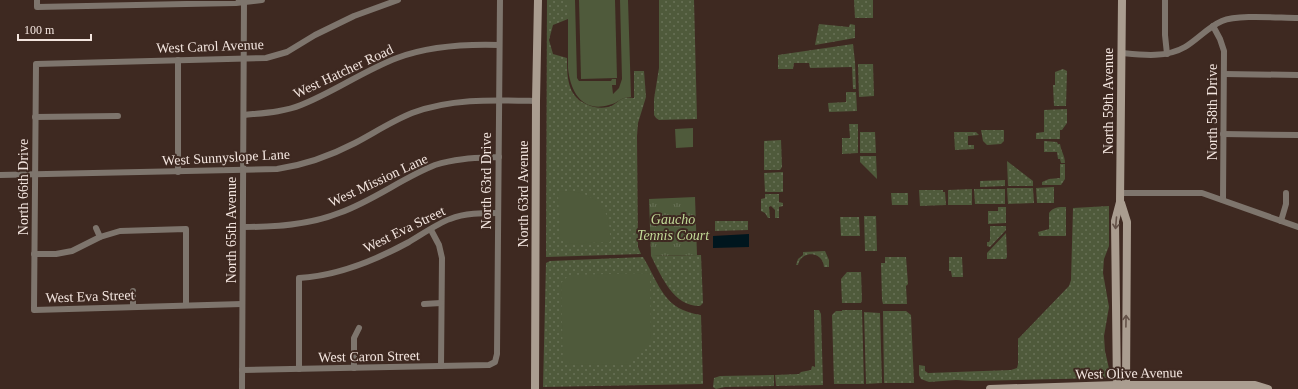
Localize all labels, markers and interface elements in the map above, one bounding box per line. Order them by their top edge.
scale bar [18,16,91,42]
text: 100 m [24,23,55,37]
street label: West Carol Avenue [156,37,264,56]
street label: West Hatcher Road [291,42,396,101]
street label: North 59th Avenue [1101,48,1116,154]
street label: North 58th Drive [1205,64,1220,160]
street label: North 63rd Drive [479,132,494,230]
street label: North 66th Drive [16,139,31,235]
street label: North 63rd Avenue [516,140,531,248]
street label: West Sunnyslope Lane [162,147,290,168]
street label: West Mission Lane [326,151,430,210]
street label: North 65th Avenue [224,177,239,283]
street label: West Eva Street [361,203,448,256]
park label: Gaucho Tennis Court [637,212,710,243]
one-way arrow [1112,216,1120,229]
street label: West Eva Street [45,287,135,306]
one-way arrow [1122,315,1130,328]
street label: West Caron Street [318,348,420,365]
street label: West Olive Avenue [1075,365,1183,382]

